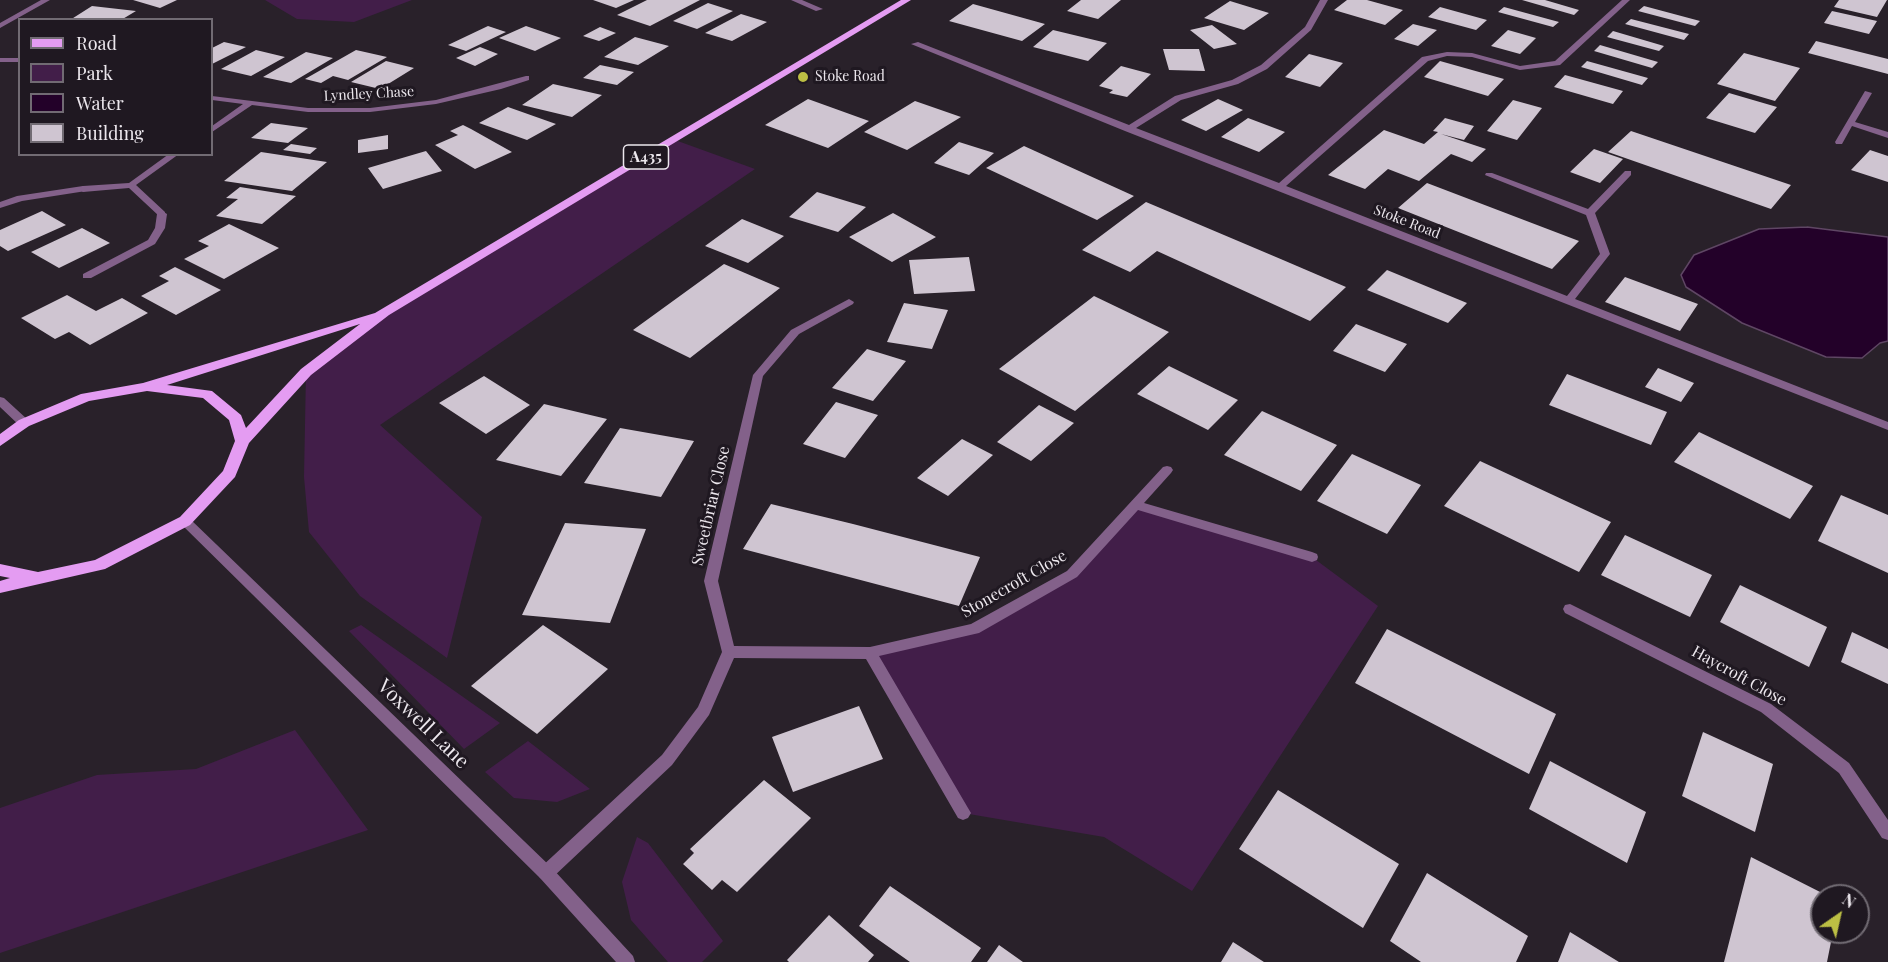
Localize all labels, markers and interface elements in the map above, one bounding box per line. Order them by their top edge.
legend [18,18,213,156]
text: Road [76,31,117,55]
text: Park [76,61,113,85]
place label: Stoke Road [815,69,885,85]
marker: Stoke Road [796,70,810,84]
street label: Lyndley Chase [323,83,415,105]
text: Water [76,91,124,115]
text: Building [76,121,144,145]
road number: A435 [624,145,668,169]
street label: Stoke Road [1371,202,1443,242]
street label: Sweetbriar Close [688,444,734,568]
street label: Stonecroft Close [958,546,1070,622]
street label: Haycroft Close [1688,642,1790,710]
street label: Voxwell Lane [372,674,474,774]
north arrow [1810,884,1870,944]
text: N [1839,888,1860,912]

